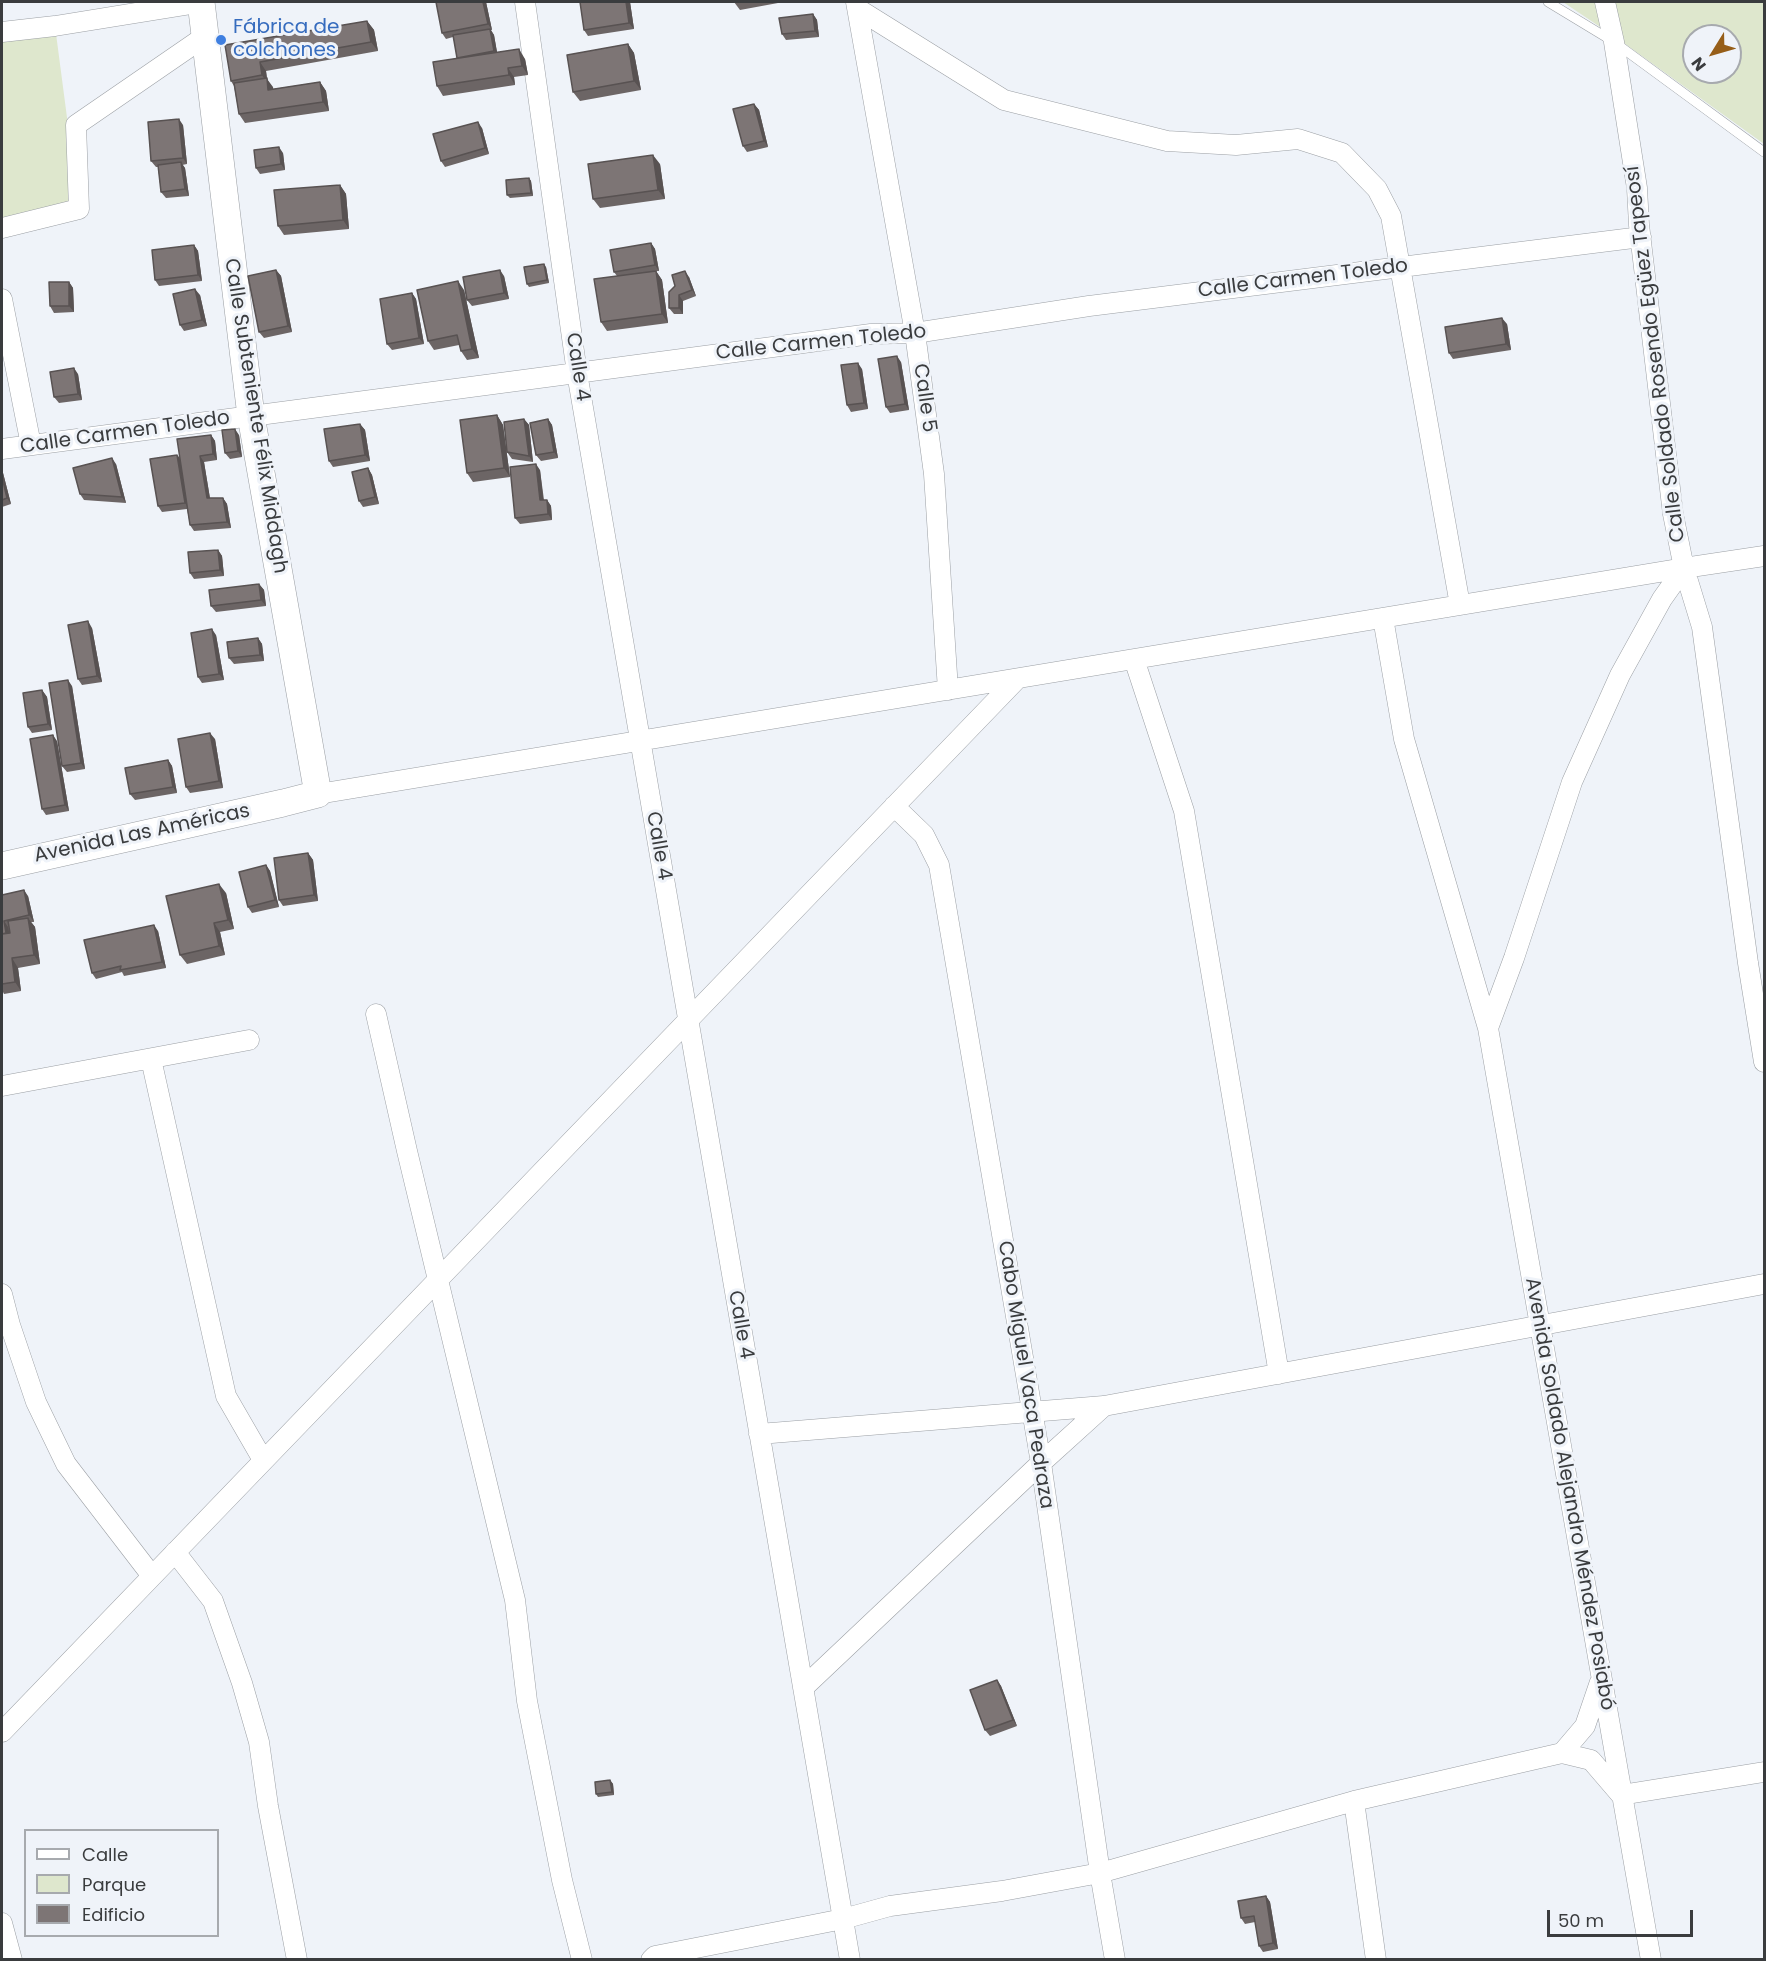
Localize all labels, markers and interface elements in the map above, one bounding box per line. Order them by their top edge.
place label: Fábrica de colchones [233,16,339,63]
north arrow [1682,24,1742,84]
marker: Fábrica de colchones [214,33,228,47]
text: N [1686,52,1712,76]
street label: Calle Soldado Rosendo Egüez Tapeosí [1621,165,1691,543]
street label: Calle Carmen Toledo [1197,254,1409,304]
street label: Calle Subteniente Félix Middagh [218,257,292,575]
street label: Calle Carmen Toledo [715,320,927,366]
street label: Calle 4 [560,331,594,403]
street label: Calle 5 [907,362,941,434]
street label: Calle Carmen Toledo [19,406,231,460]
street label: Avenida Las Américas [32,799,252,869]
street label: Calle 4 [640,810,676,882]
street label: Cabo Miguel Vaca Pedraza [992,1239,1058,1511]
street label: Avenida Soldado Alejandro Méndez Posiabó [1519,1276,1619,1712]
street label: Calle 4 [722,1289,758,1361]
legend [24,1829,219,1937]
text: Calle [82,1842,128,1867]
text: Parque [82,1872,146,1897]
scale bar [1550,1898,1696,1936]
text: Edificio [82,1902,145,1927]
text: 50 m [1558,1908,1604,1933]

